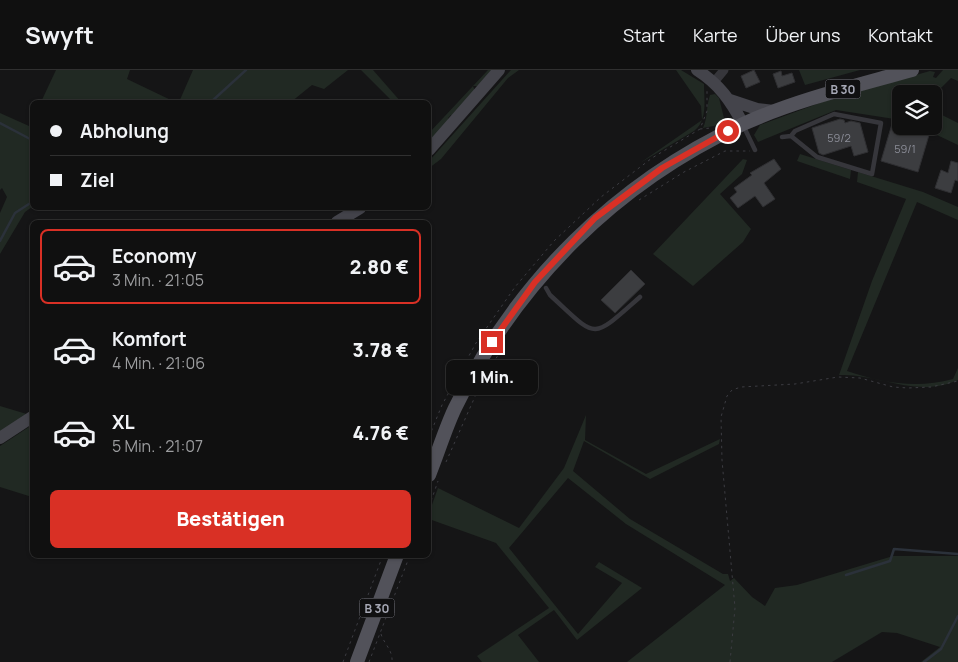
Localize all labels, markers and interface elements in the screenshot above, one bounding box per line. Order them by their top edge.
text: Swyft [25,18,94,51]
text: Start [623,23,665,47]
text: Karte [693,23,738,47]
text: Über uns [766,23,840,47]
text: Kontakt [868,23,933,47]
road number: B 30 [826,80,860,98]
map controls [892,85,942,135]
button: layers [892,85,942,135]
text: Abholung [80,118,169,144]
route start [717,120,739,142]
house number: 59/2 [827,130,851,145]
house number: 59/1 [894,141,916,156]
text: Ziel [80,167,115,193]
text: Economy [112,243,196,269]
icon: car [52,244,97,289]
text: 2.80 € [350,254,409,280]
text: 3 Min. · 21:05 [112,269,204,291]
text: Komfort [112,326,187,352]
icon: car [52,327,97,372]
route end [481,331,503,353]
text: 3.78 € [353,337,409,363]
text: 4 Min. · 21:06 [112,352,205,374]
callout: 1 Min. [446,360,538,394]
text: 1 Min. [470,366,514,388]
text: XL [112,409,135,435]
icon: car [52,410,97,455]
text: 4.76 € [352,420,409,446]
text: 5 Min. · 21:07 [112,435,203,457]
button: Bestätigen [50,490,411,548]
road number: B 30 [360,598,394,618]

